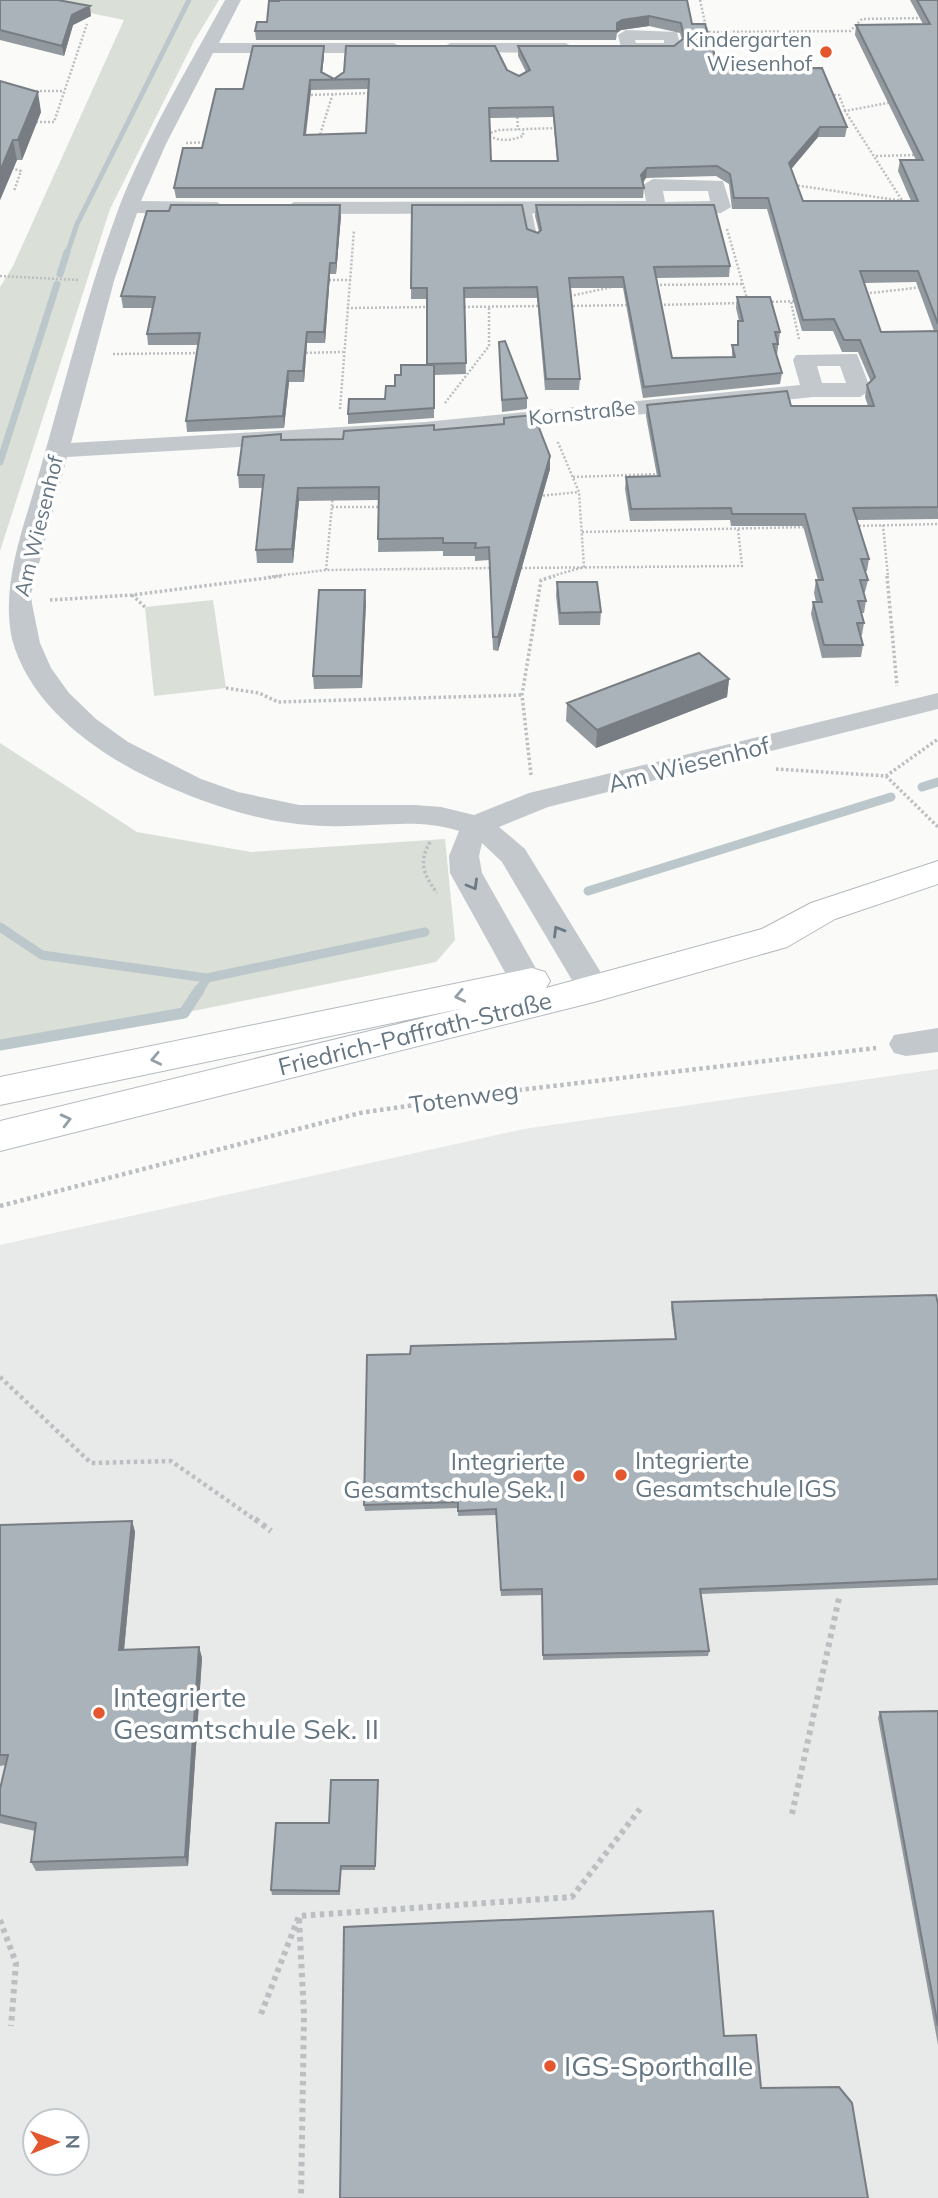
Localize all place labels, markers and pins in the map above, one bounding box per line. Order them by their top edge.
place label: Kindergarten Wiesenhof [685,26,813,76]
marker: Kindergarten Wiesenhof [818,44,834,60]
place label: Integrierte Gesamtschule IGS [635,1445,837,1503]
place label: Integrierte Gesamtschule Sek. I [343,1446,565,1504]
marker: Integrierte Gesamtschule IGS [613,1467,629,1483]
marker: Integrierte Gesamtschule Sek. I [571,1468,587,1484]
place label: Integrierte Gesamtschule Sek. II [113,1679,379,1746]
marker: Integrierte Gesamtschule Sek. II [91,1705,107,1721]
place label: IGS-Sporthalle [564,2048,753,2083]
marker: IGS-Sporthalle [542,2058,558,2074]

